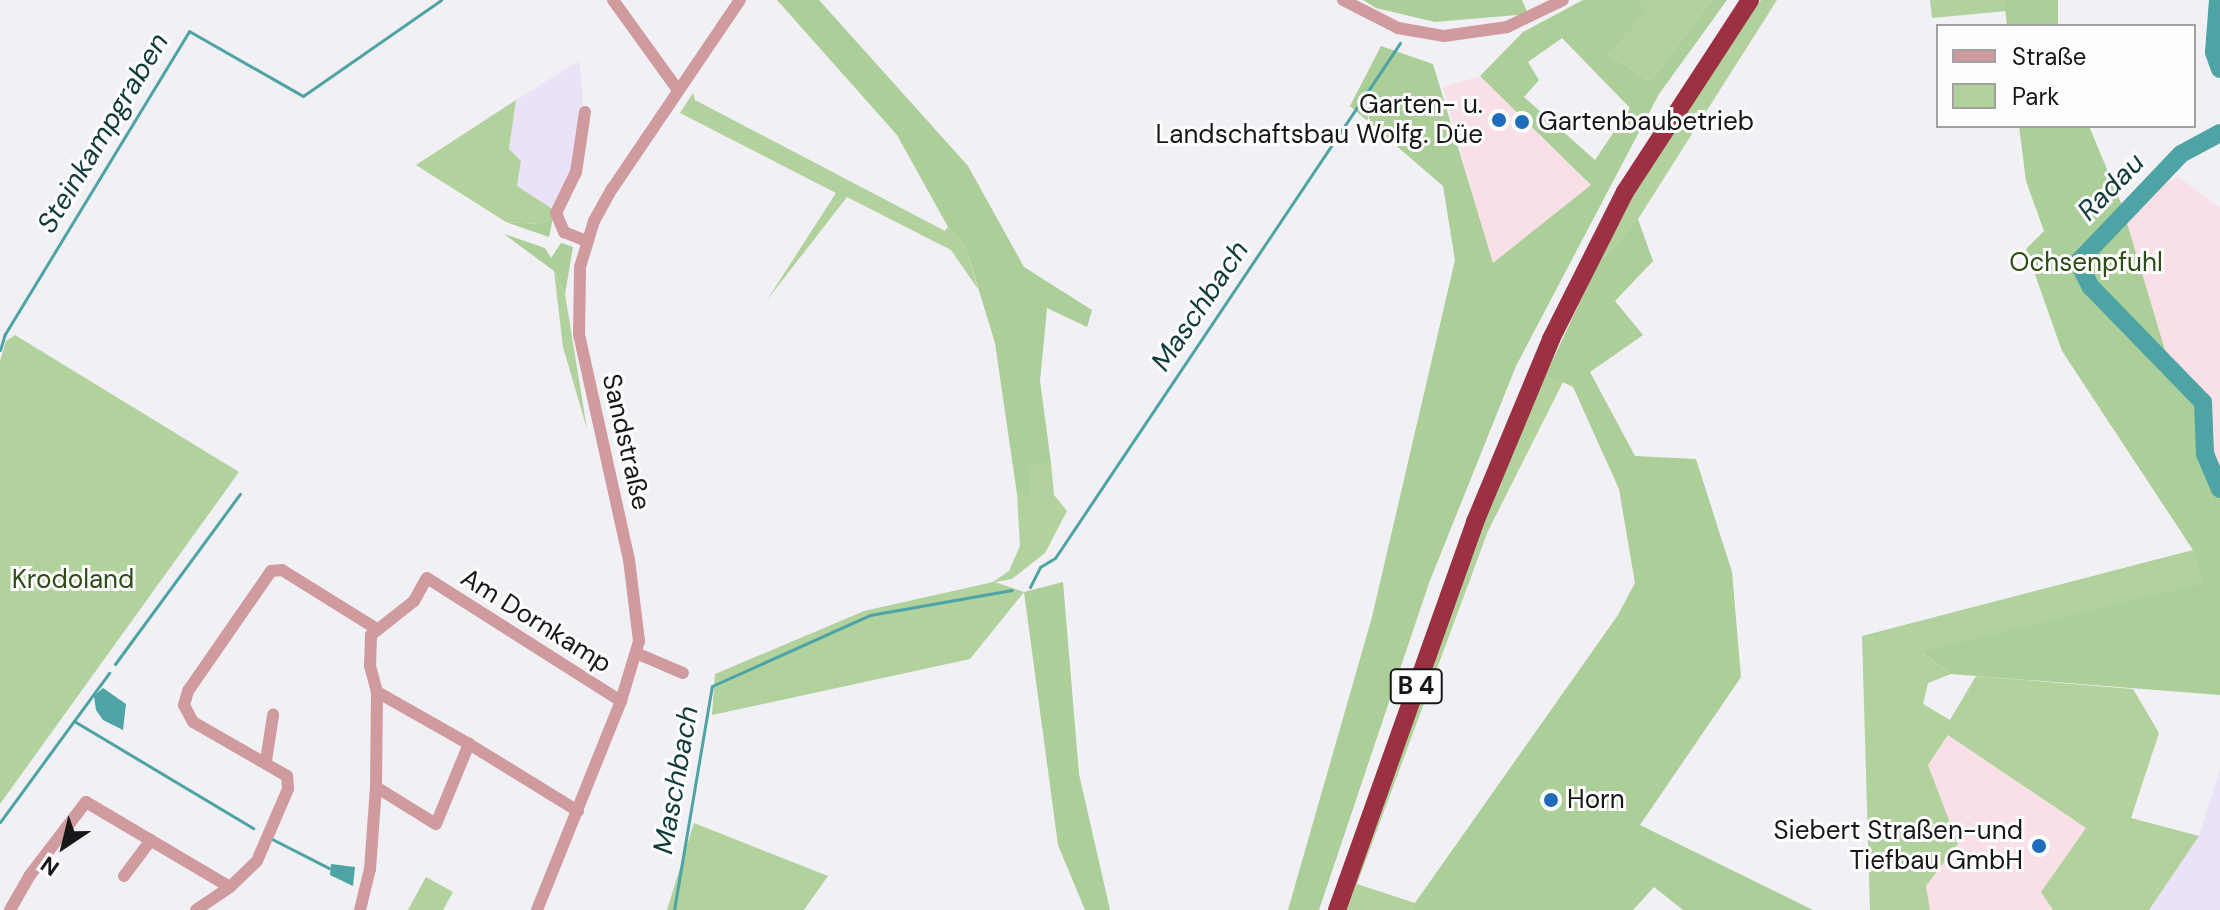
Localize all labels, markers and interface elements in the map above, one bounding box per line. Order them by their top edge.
legend [1936,24,2196,128]
water label: Steinkampgraben [30,27,176,239]
text: Straße [2012,41,2086,72]
text: Park [2012,81,2059,112]
place label: Garten- u. Landschaftsbau Wolfg. Düe [1156,89,1483,150]
place label: Gartenbaubetrieb [1538,106,1754,138]
marker: Garten- u. Landschaftsbau Wolfg. Düe [1490,111,1508,129]
marker: Gartenbaubetrieb [1513,113,1531,131]
water label: Radau [2071,146,2151,228]
water label: Maschbach [1144,234,1256,378]
park label: Ochsenpfuhl [2009,247,2163,279]
street label: Sandstraße [595,371,657,513]
street label: Am Dornkamp [455,562,617,680]
park label: Krodoland [12,564,134,596]
road number: B 4 [1388,666,1444,706]
water label: Maschbach [646,703,706,857]
place label: Horn [1567,784,1625,816]
marker: Horn [1542,791,1560,809]
north arrow [24,806,104,886]
place label: Siebert Straßen-und Tiefbau GmbH [1773,815,2023,876]
marker: Siebert Straßen-und Tiefbau GmbH [2030,837,2048,855]
text: N [35,850,65,883]

